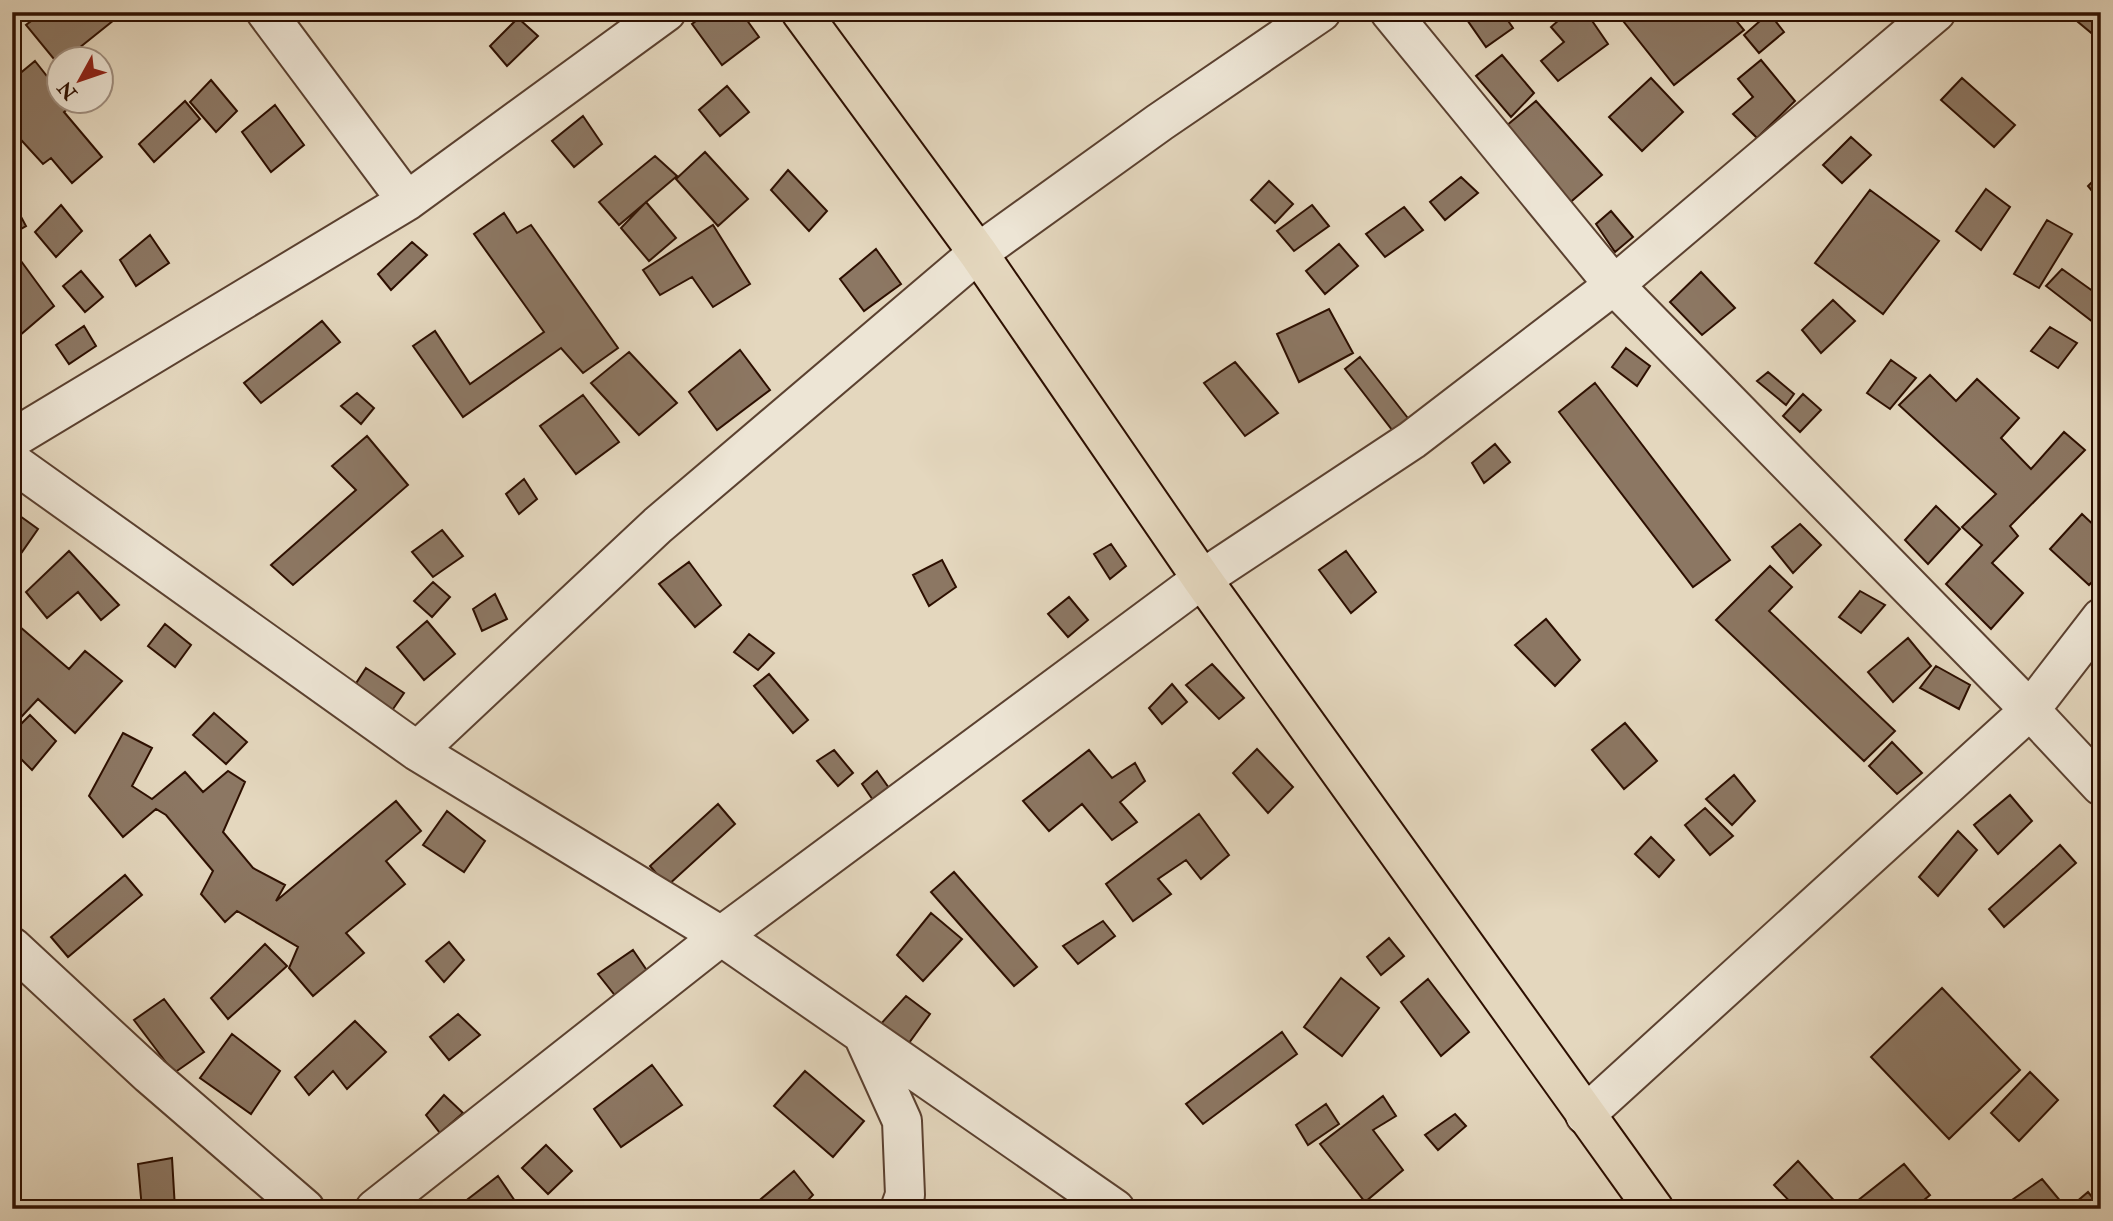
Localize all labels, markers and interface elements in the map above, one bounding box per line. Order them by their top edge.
north arrow [46,46,116,116]
text: N [52,75,83,105]

